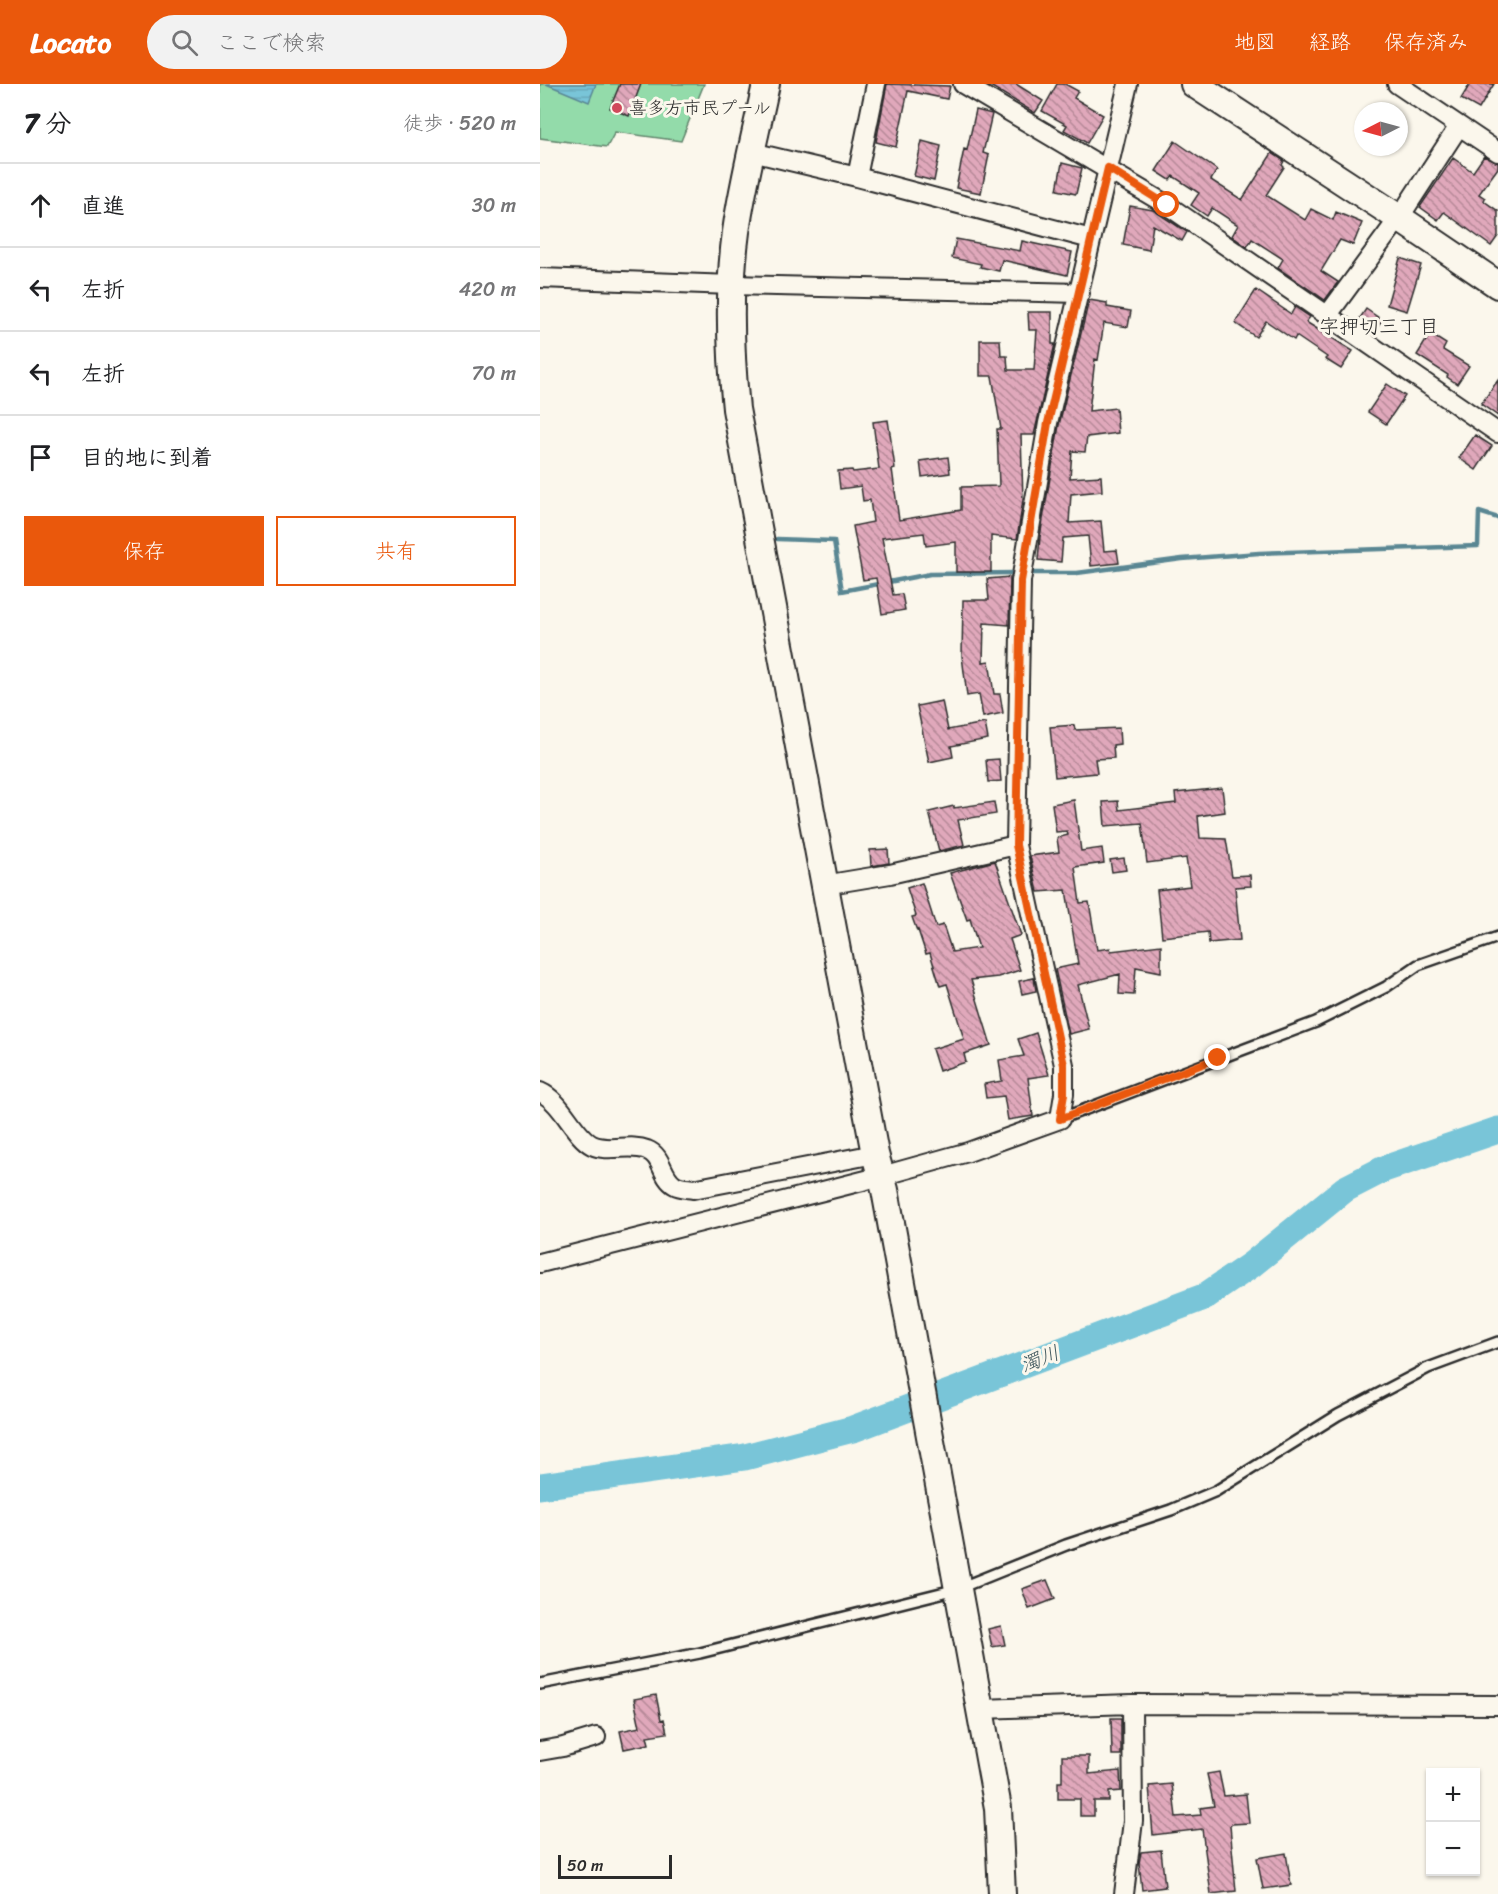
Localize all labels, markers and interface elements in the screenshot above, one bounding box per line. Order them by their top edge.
search box [147,15,567,69]
text: Locato [30,18,111,67]
text: ここで検索 [216,23,326,62]
text: 地図 [1234,23,1276,61]
text: 経路 [1309,23,1351,61]
text: 保存済み [1384,23,1468,61]
icon: search [168,26,201,59]
place label: 喜多方市民プール [629,92,771,124]
text: 7 分 [24,100,72,146]
marker: 喜多方市民プール [610,101,624,115]
north arrow [1354,102,1408,156]
text: 徒歩 · 520 m [403,106,516,141]
text: 直進 [81,186,125,225]
text: 30 m [472,188,516,223]
icon: ahead [24,189,57,222]
route start [1153,191,1179,217]
text: 左折 [81,270,125,309]
text: 420 m [459,272,516,307]
icon: left [24,273,57,306]
district label: 字押切三丁目 [1319,309,1439,344]
text: 左折 [81,354,125,393]
text: 70 m [471,356,516,391]
icon: left [24,357,57,390]
text: 目的地に到着 [81,438,213,477]
icon: arrive [24,441,57,474]
button: 保存 [24,516,264,586]
button: 共有 [276,516,516,586]
route end [1204,1044,1230,1070]
water label: 濁川 [1015,1335,1065,1383]
map controls [1426,1768,1480,1876]
button: + [1426,1768,1480,1822]
button: − [1426,1822,1480,1876]
text: 50 m [567,1851,603,1880]
scale bar [558,1852,672,1880]

